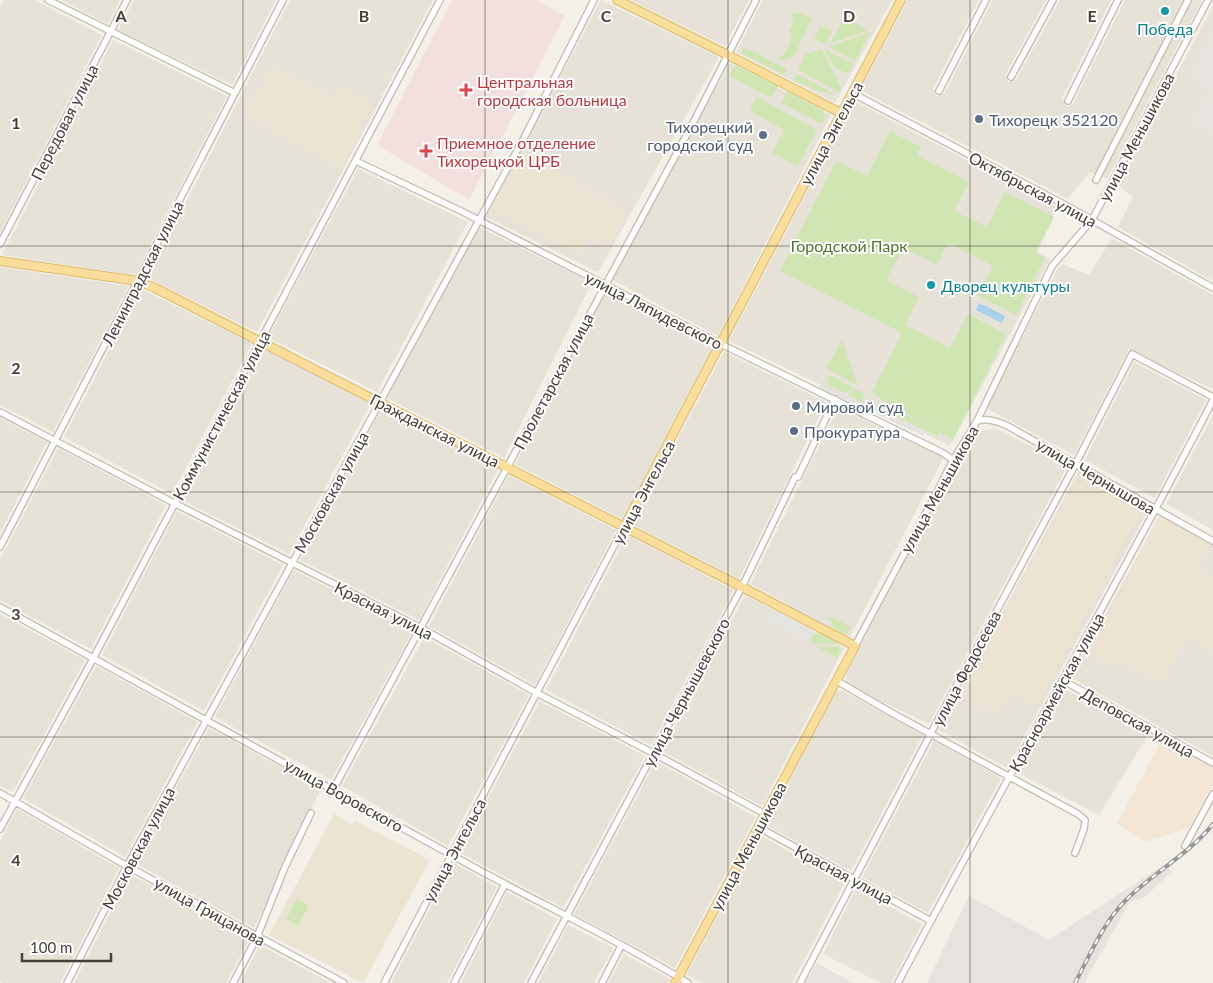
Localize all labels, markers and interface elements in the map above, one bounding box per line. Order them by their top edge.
marker: Победа [1159,5,1171,17]
text: A [114,6,127,25]
text: B [359,6,369,25]
text: C [601,6,612,25]
text: D [843,6,855,25]
text: E [1087,6,1097,25]
place label: Победа [1137,19,1193,38]
street label: Передовая улица [27,61,101,183]
street label: улица Меньшикова [1094,69,1178,205]
place label: Центральная городская больница [477,72,627,109]
street label: улица Энгельса [796,78,866,188]
marker: Центральная городская больница [459,83,473,97]
place label: Тихорецк 352120 [989,110,1118,129]
text: 1 [11,113,21,132]
marker: Тихорецк 352120 [973,113,985,125]
place label: Тихорецкий городской суд [647,117,753,154]
marker: Тихорецкий городской суд [757,129,769,141]
place label: Приемное отделение Тихорецкой ЦРБ [437,133,596,170]
marker: Приемное отделение Тихорецкой ЦРБ [419,144,433,158]
street label: Октябрьская улица [966,147,1100,231]
street label: Ленинградская улица [97,197,187,349]
park label: Городской Парк [790,236,908,255]
street label: улица Ляпидевского [582,267,726,353]
place label: Дворец культуры [941,276,1070,295]
marker: Дворец культуры [925,279,937,291]
street label: Пролетарская улица [509,310,597,452]
street label: Коммунистическая улица [168,327,274,503]
text: 2 [11,358,21,377]
street label: Гражданская улица [367,389,503,471]
place label: Мировой суд [806,397,903,416]
marker: Мировой суд [790,400,802,412]
place label: Прокуратура [804,422,900,441]
street label: улица Меньшикова [896,422,982,556]
marker: Прокуратура [788,425,800,437]
street label: Московская улица [290,428,372,556]
street label: улица Чернышова [1033,434,1159,518]
street label: улица Энгельса [608,437,678,547]
street label: Красная улица [332,577,436,643]
text: 3 [11,604,21,623]
street label: улица Федосеева [928,607,1004,729]
street label: Красноармейская улица [1004,609,1108,775]
street label: улица Чернышевского [639,614,733,770]
street label: Деповская улица [1078,683,1198,761]
street label: улица Воровского [281,754,407,836]
street label: улица Меньшикова [706,778,790,914]
street label: Московская улица [98,784,178,912]
street label: улица Энгельса [419,795,489,905]
street label: Красная улица [792,840,896,908]
text: 4 [11,850,21,869]
street label: улица Грицанова [151,873,269,949]
scale bar [22,930,111,962]
text: 100 m [30,938,72,956]

